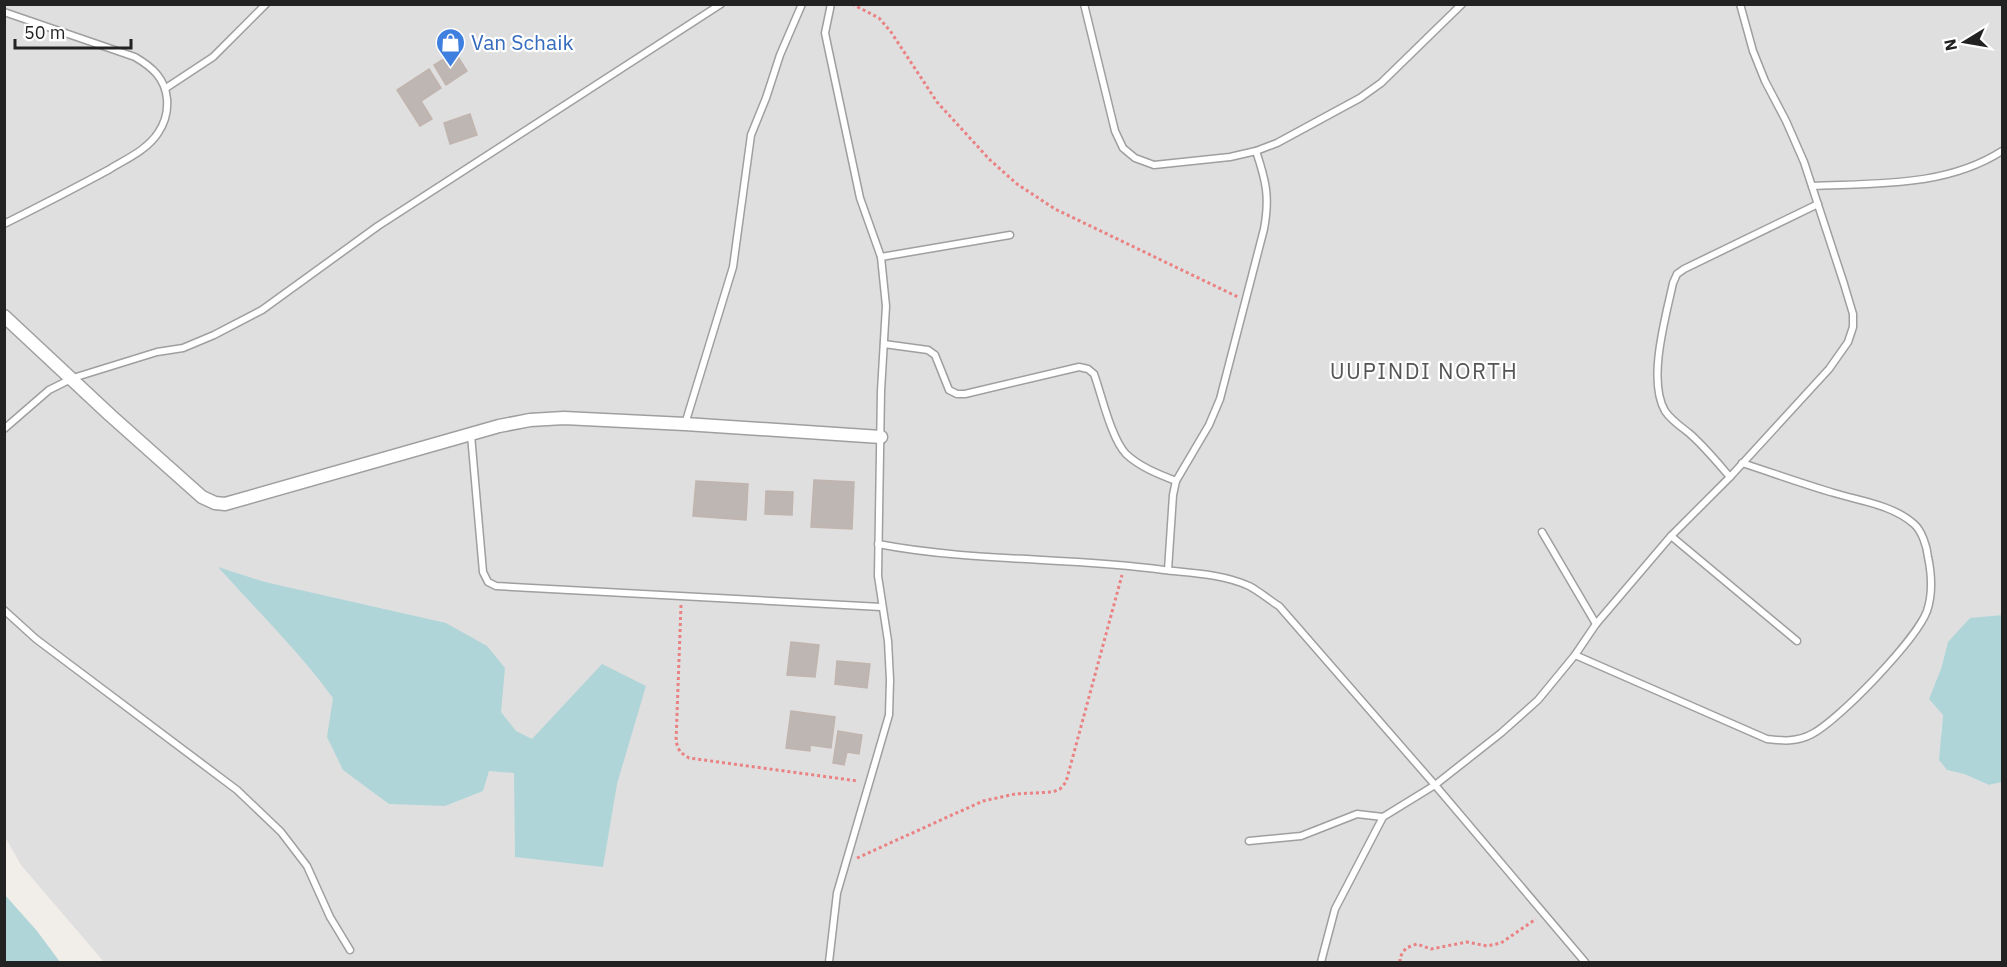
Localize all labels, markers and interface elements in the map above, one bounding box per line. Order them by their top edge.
scale bar [15,12,130,50]
north arrow [1935,12,1995,72]
text: 50 m [24,21,66,44]
shop icon: Van Schaik [434,26,466,68]
place label: Van Schaik [471,28,573,56]
text: N [1939,37,1961,52]
district label: UUPINDI NORTH [1330,356,1518,385]

